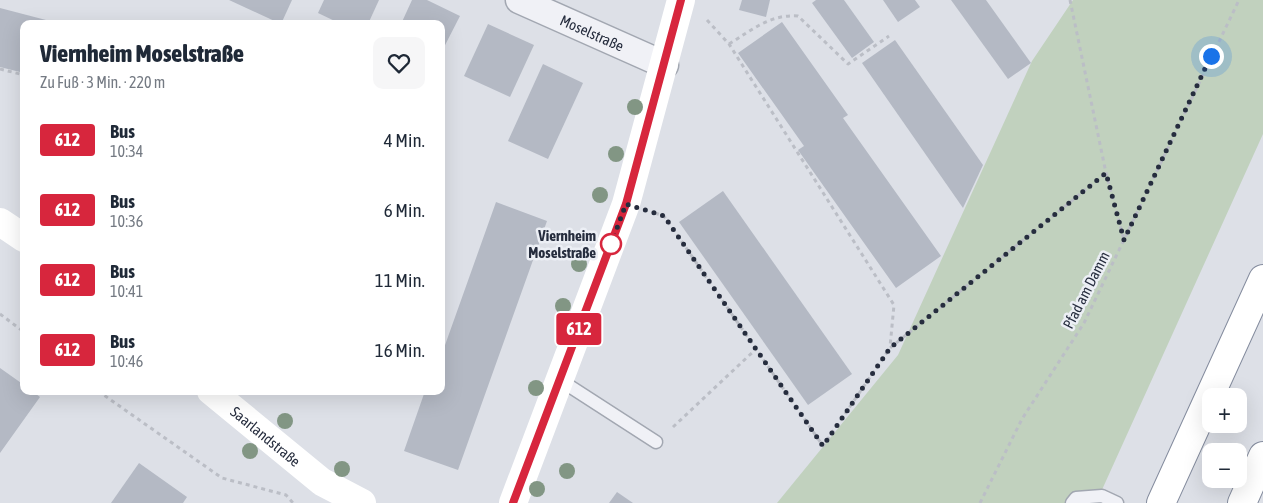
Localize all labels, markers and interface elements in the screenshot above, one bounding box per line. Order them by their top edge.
street label: Moselstraße [558,11,627,54]
button: heart [373,37,425,89]
text: Viernheim Moselstraße [40,40,244,67]
your location [1199,44,1224,69]
text: Zu Fuß · 3 Min. · 220 m [40,73,165,91]
text: Bus [110,120,135,142]
text: 612 [55,129,80,150]
text: 4 Min. [384,129,425,151]
text: 10:34 [110,142,143,160]
text: Bus [110,190,135,212]
text: 612 [55,199,80,220]
text: 6 Min. [384,199,425,221]
text: 10:36 [110,212,143,230]
place label: Viernheim Moselstraße [528,227,596,261]
marker: Viernheim Moselstraße [600,233,622,255]
street label: Pfad am Damm [1059,249,1113,331]
text: Bus [110,260,135,282]
text: 612 [55,269,80,290]
text: 11 Min. [375,269,425,291]
text: 10:41 [110,282,143,300]
line badge: 612 [550,313,608,345]
text: 612 [566,318,592,339]
text: Bus [110,330,135,352]
text: 612 [55,339,80,360]
text: 16 Min. [375,339,425,361]
text: 10:46 [110,352,143,370]
map controls [1202,388,1247,488]
button: + [1202,388,1247,433]
street label: Saarlandstraße [228,403,304,470]
button: − [1202,443,1247,488]

